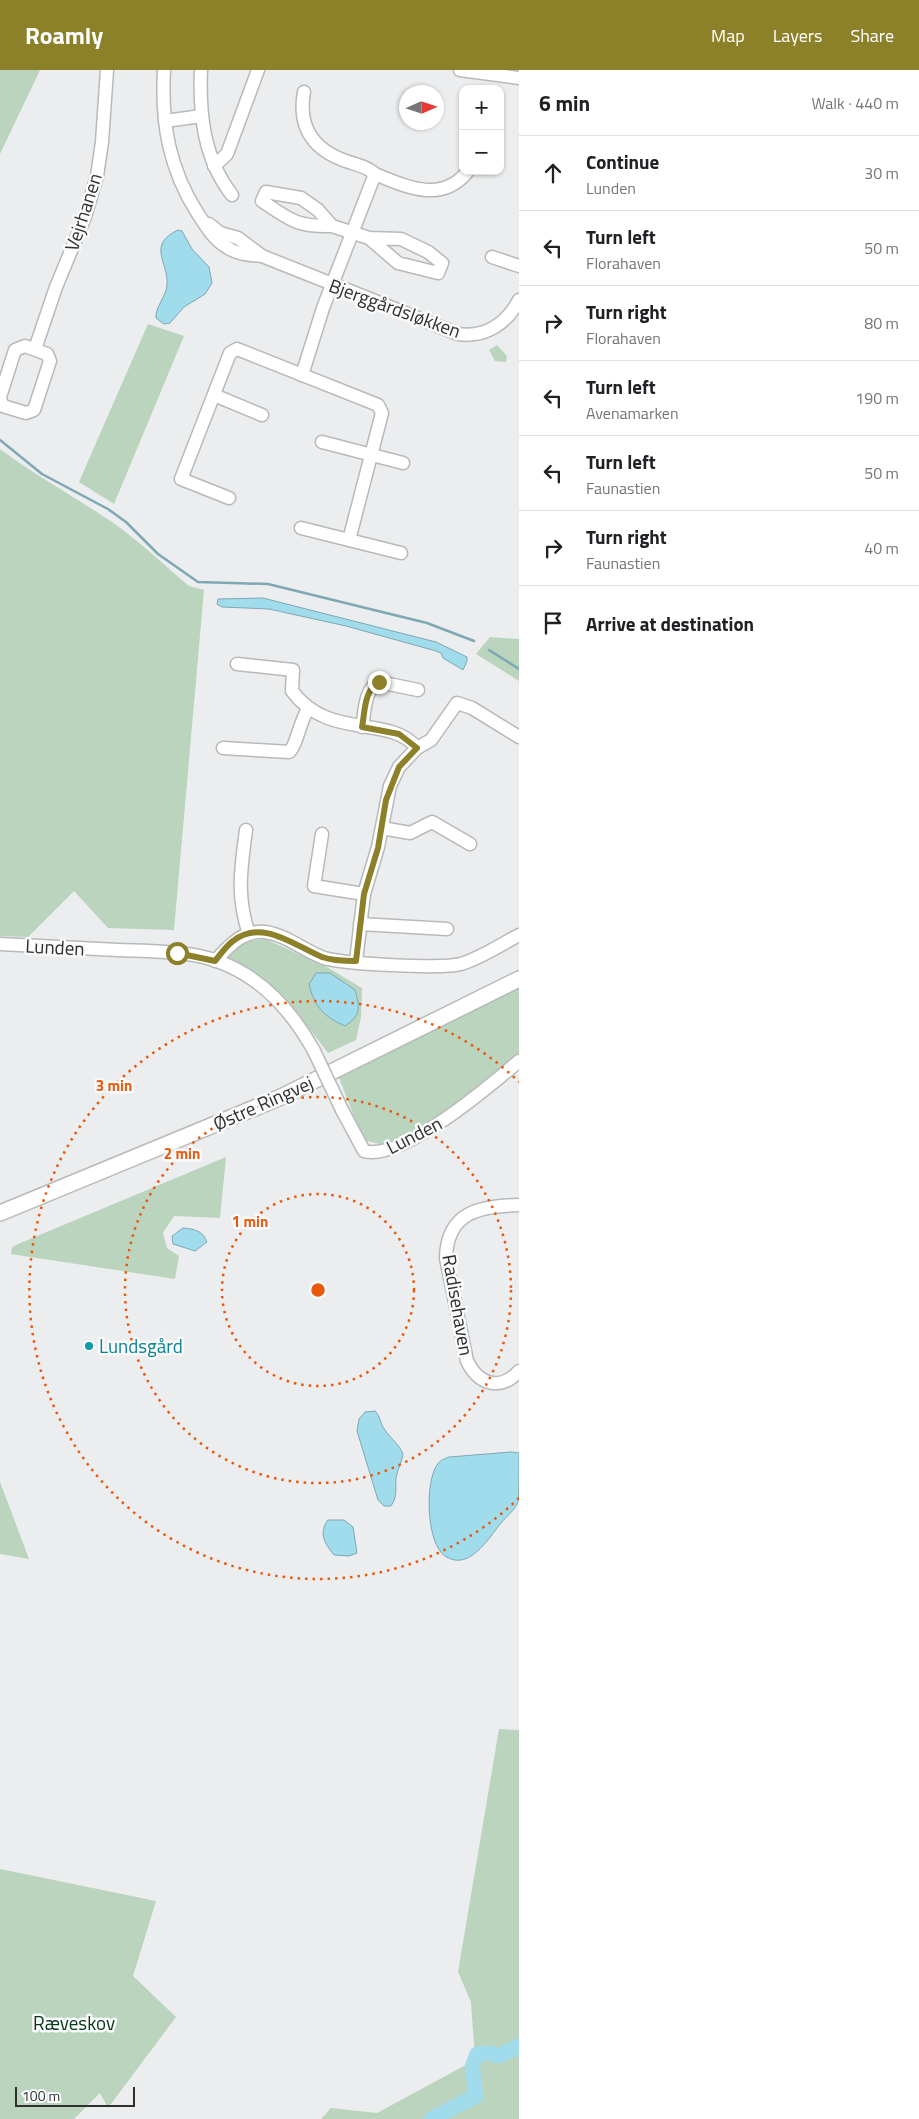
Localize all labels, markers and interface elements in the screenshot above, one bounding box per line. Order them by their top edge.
text: Roamly [25,17,103,53]
text: Map [711,22,745,49]
text: Layers [773,22,822,49]
text: Share [850,22,894,49]
north arrow [399,85,444,130]
map controls [459,85,504,175]
button: + [459,85,504,130]
text: 6 min [539,87,590,119]
text: Walk · 440 m [811,91,899,115]
button: − [459,130,504,175]
text: Continue [586,147,659,176]
icon: ahead [539,159,567,187]
text: 30 m [864,161,899,185]
street label: Vejrhanen [56,169,109,255]
text: Lunden [586,176,636,200]
text: Turn left [586,222,656,251]
icon: left [539,234,567,262]
text: 50 m [864,236,899,260]
text: Florahaven [586,251,661,275]
street label: Bjerggårdsløkken [325,270,465,345]
text: Turn right [586,297,667,326]
icon: right [539,309,567,337]
text: 80 m [864,311,899,335]
text: Florahaven [586,326,661,350]
text: Turn left [586,372,656,401]
icon: left [539,384,567,412]
text: 190 m [855,386,899,410]
text: Avenamarken [586,401,679,425]
text: Turn left [586,447,656,476]
icon: left [539,459,567,487]
text: 50 m [864,461,899,485]
text: Faunastien [586,476,660,500]
text: Turn right [586,522,667,551]
icon: right [539,534,567,562]
text: 40 m [864,536,899,560]
text: Faunastien [586,551,660,575]
icon: arrive [539,609,567,637]
text: Arrive at destination [586,609,754,638]
route end [368,671,391,694]
street label: Lunden [25,930,85,963]
route start [166,942,189,965]
street label: Østre Ringvej [208,1068,317,1138]
text: 3 min [96,1074,132,1097]
street label: Lunden [381,1108,447,1161]
text: 2 min [164,1142,200,1165]
text: 1 min [232,1210,268,1233]
street label: Radisehaven [435,1252,482,1358]
centre of rings [309,1281,327,1299]
place label: Lundsgård [99,1331,183,1360]
marker: Lundsgård [83,1340,95,1352]
park label: Ræveskov [33,2008,115,2037]
scale bar [15,2084,135,2107]
text: 100 m [22,2085,60,2106]

